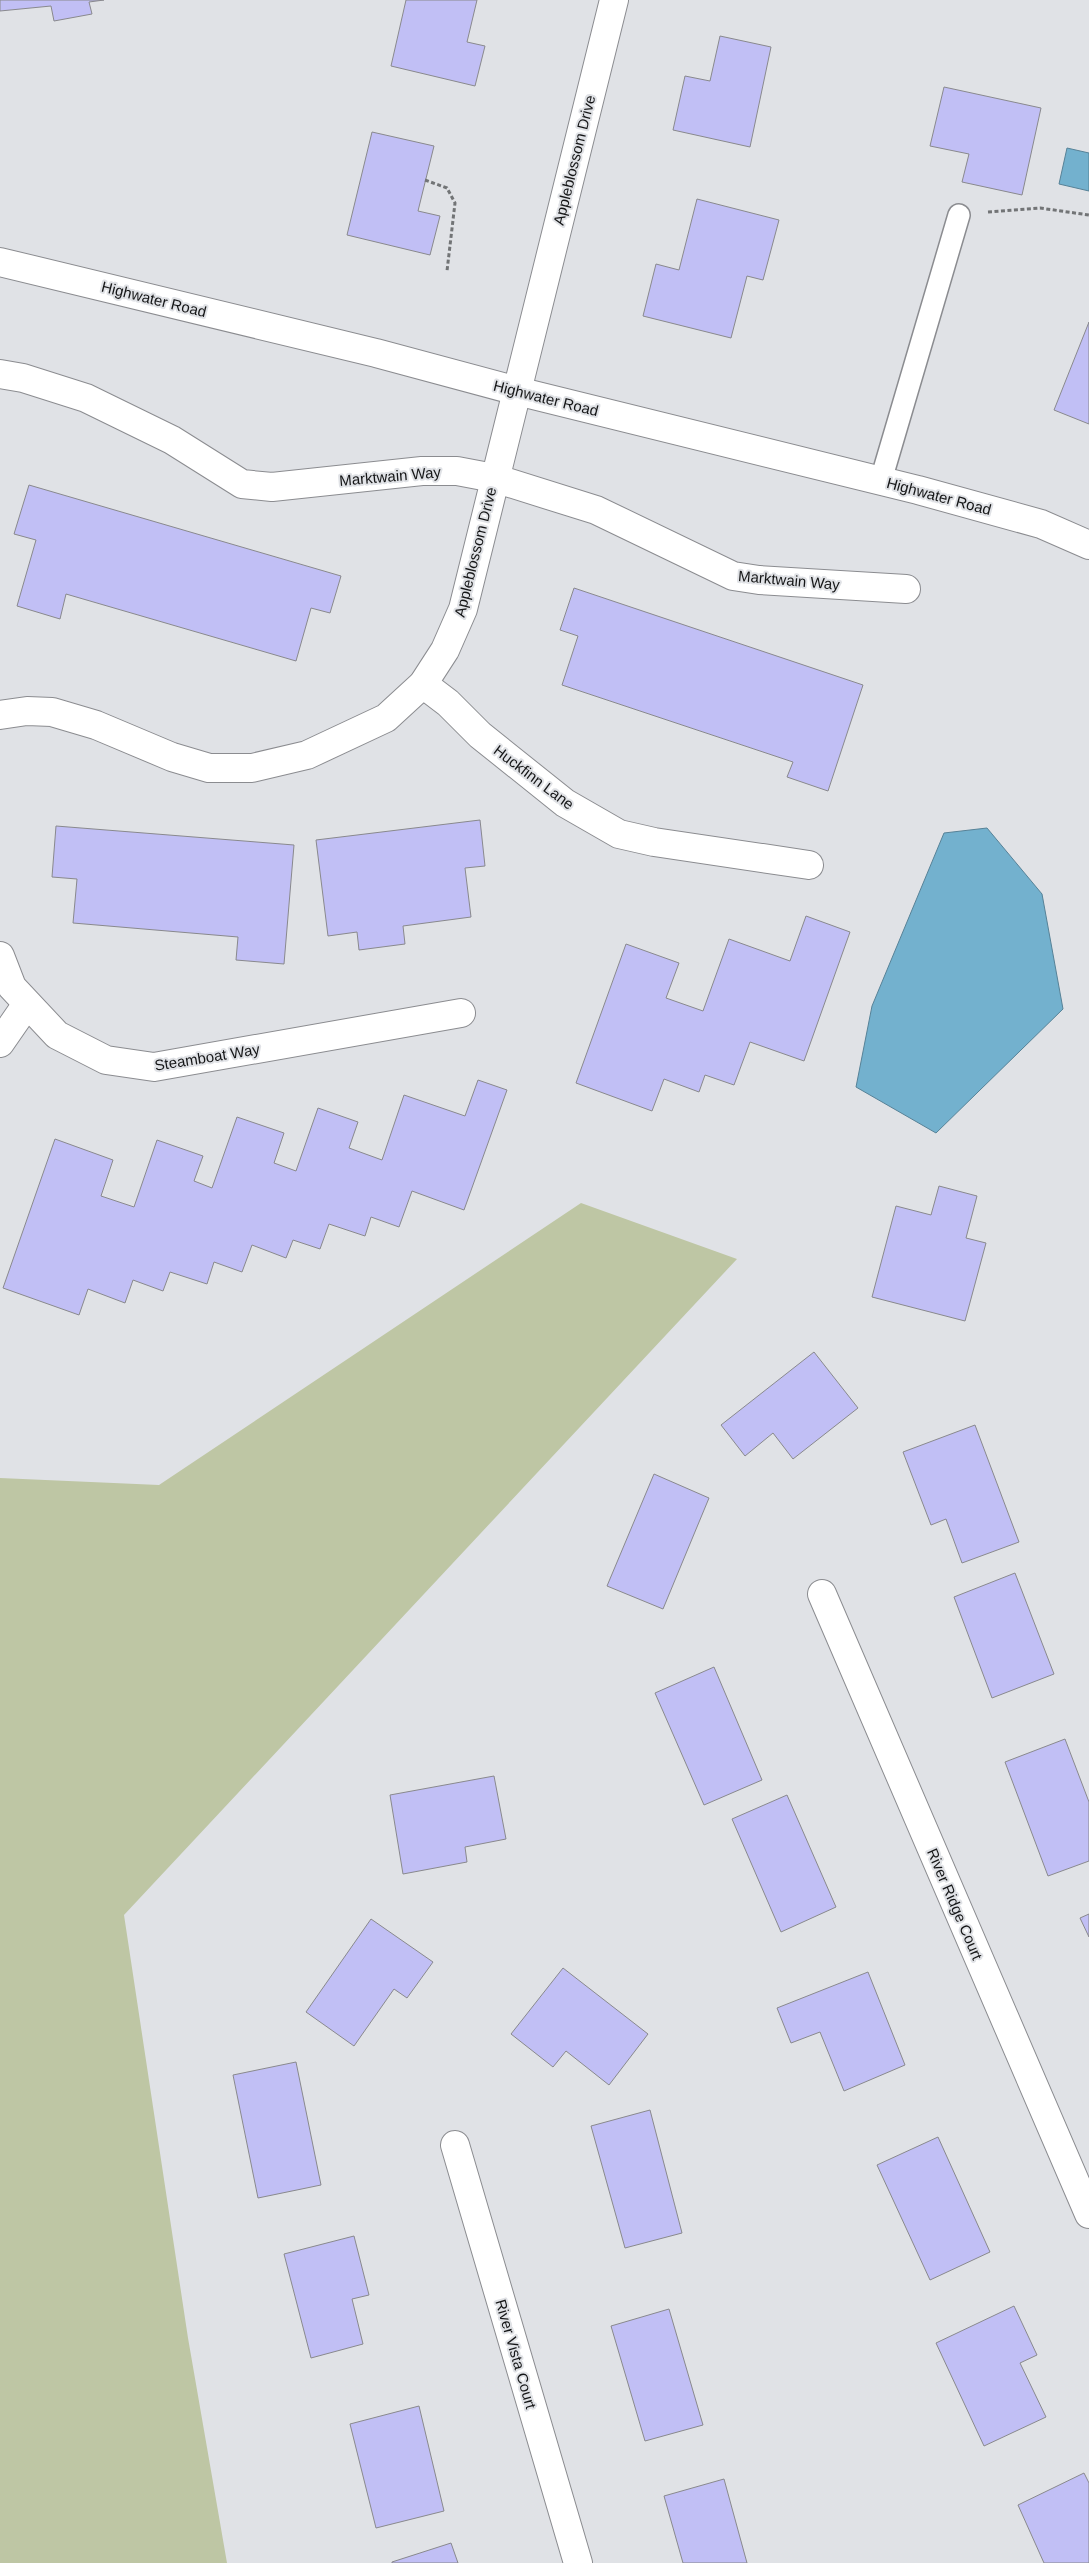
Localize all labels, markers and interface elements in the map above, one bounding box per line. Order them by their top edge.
street label: Appleblossom Drive [550,93,598,227]
street label: Highwater Road [100,278,208,320]
street label: Highwater Road [492,377,600,419]
street label: Marktwain Way [338,463,442,489]
street label: Highwater Road [885,474,993,518]
street label: Appleblossom Drive [451,485,499,619]
street label: Marktwain Way [737,567,841,593]
street label: Huckfinn Lane [491,741,577,813]
street label: Steamboat Way [153,1040,261,1074]
street label: River Ridge Court [924,1846,986,1963]
street label: River Vista Court [492,2297,540,2411]

